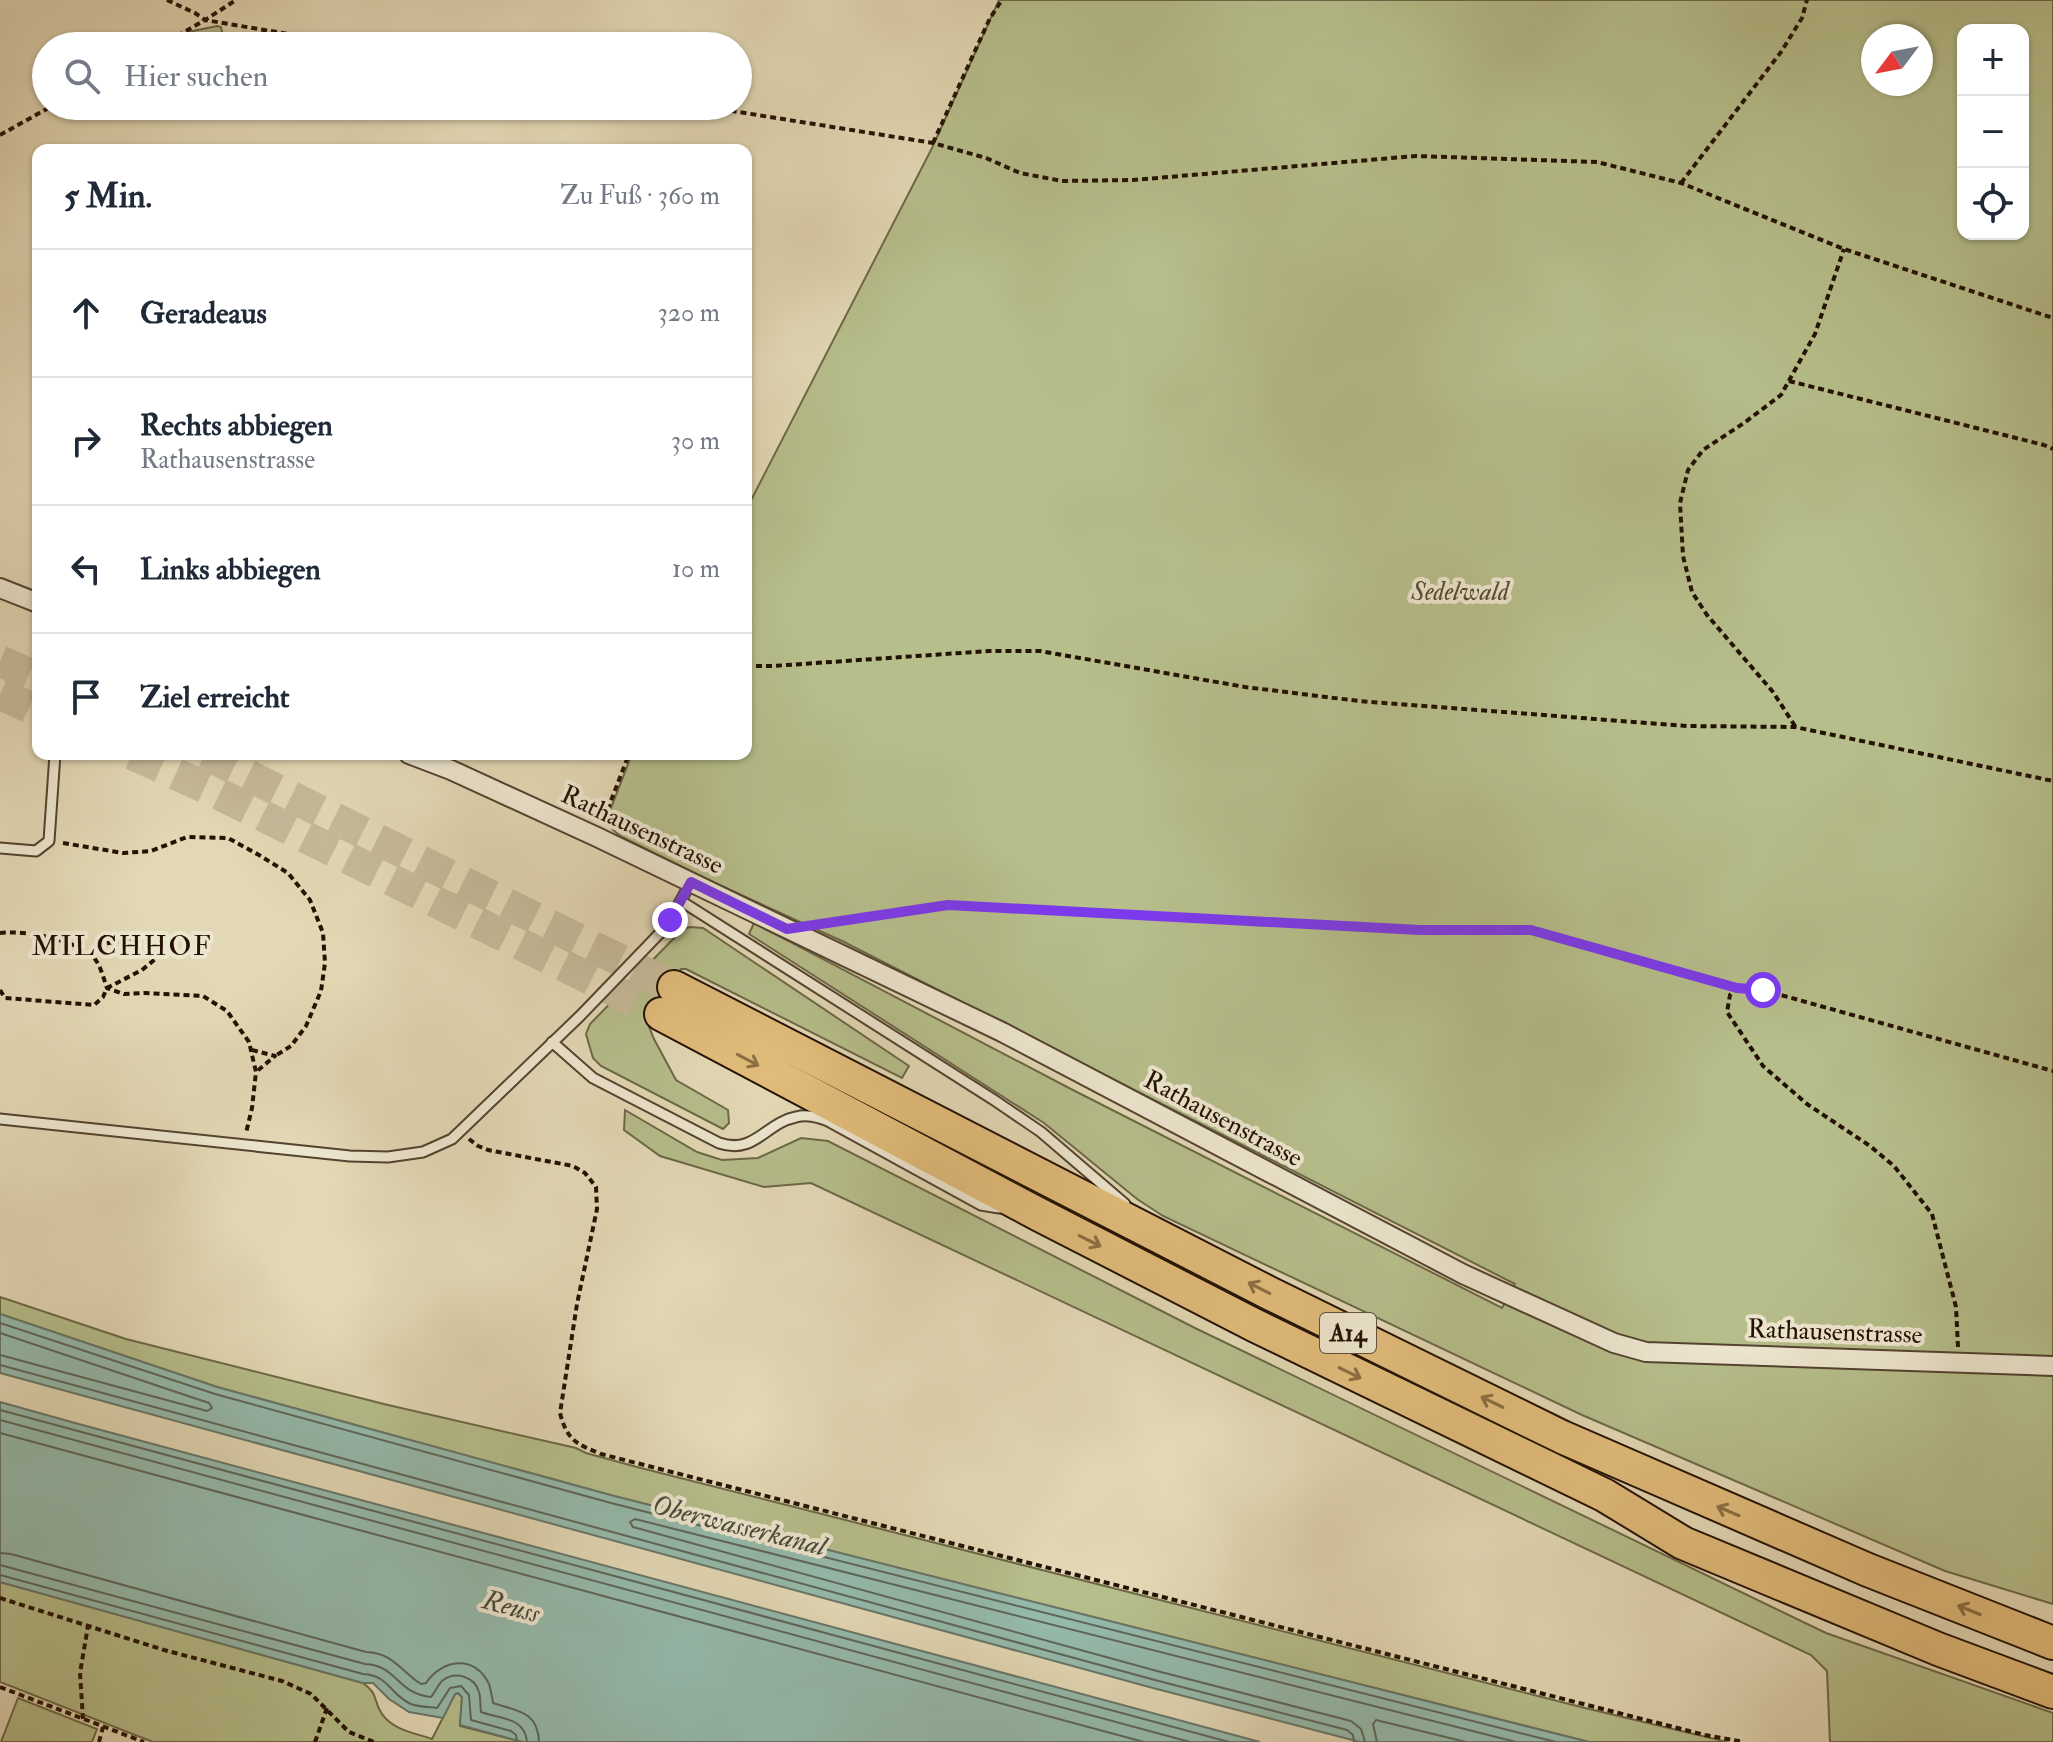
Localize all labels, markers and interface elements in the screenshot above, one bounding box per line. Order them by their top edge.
north arrow [1861,24,1933,96]
map controls [1957,24,2029,240]
button: + [1957,24,2029,96]
search box [32,32,752,120]
icon: search [60,54,104,98]
text: Hier suchen [124,58,268,95]
button: − [1957,96,2029,168]
button: locate [1957,168,2029,240]
text: 5 Min. [64,175,152,218]
text: Zu Fuß · 360 m [560,180,720,212]
icon: ahead [64,291,108,335]
text: Geradeaus [140,295,267,332]
text: 320 m [658,297,720,329]
text: Rechts abbiegen [140,407,333,444]
icon: right [64,419,108,463]
text: 30 m [671,425,720,457]
text: Rathausenstrasse [140,444,315,476]
icon: left [64,547,108,591]
text: Links abbiegen [140,551,321,588]
text: 10 m [672,553,720,585]
park label: Sedelwald [1410,576,1511,608]
icon: arrive [64,675,108,719]
text: Ziel erreicht [140,679,289,716]
street label: Rathausenstrasse [556,778,728,882]
route end [652,902,688,938]
district label: MILCHHOF [32,929,212,964]
route start [1745,972,1781,1008]
one-way arrow [735,1052,759,1068]
street label: Rathausenstrasse [1138,1064,1308,1174]
one-way arrow [1077,1234,1101,1249]
one-way arrow [1247,1279,1271,1295]
road number: A14 [1320,1313,1376,1353]
street label: Rathausenstrasse [1747,1313,1923,1351]
one-way arrow [1338,1366,1362,1382]
one-way arrow [1481,1394,1504,1409]
water label: Oberwasserkanal [648,1487,832,1565]
one-way arrow [1717,1502,1741,1517]
water label: Reuss [478,1582,545,1632]
one-way arrow [1957,1602,1982,1616]

